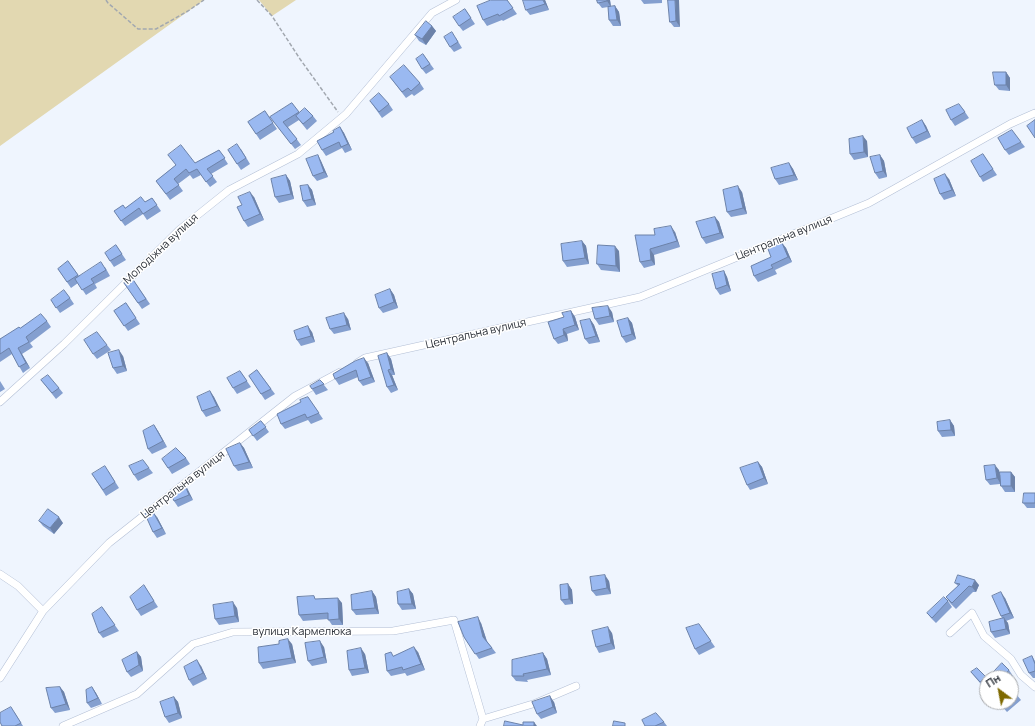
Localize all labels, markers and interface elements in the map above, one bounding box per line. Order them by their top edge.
street label: Молодіжна вулиця [121,211,201,287]
street label: Центральна вулиця [734,213,834,263]
street label: Центральна вулиця [424,316,528,352]
street label: Центральна вулиця [138,448,228,522]
street label: вулиця Кармелюка [253,625,351,639]
north arrow [979,670,1019,710]
text: Пн [983,670,1003,691]

